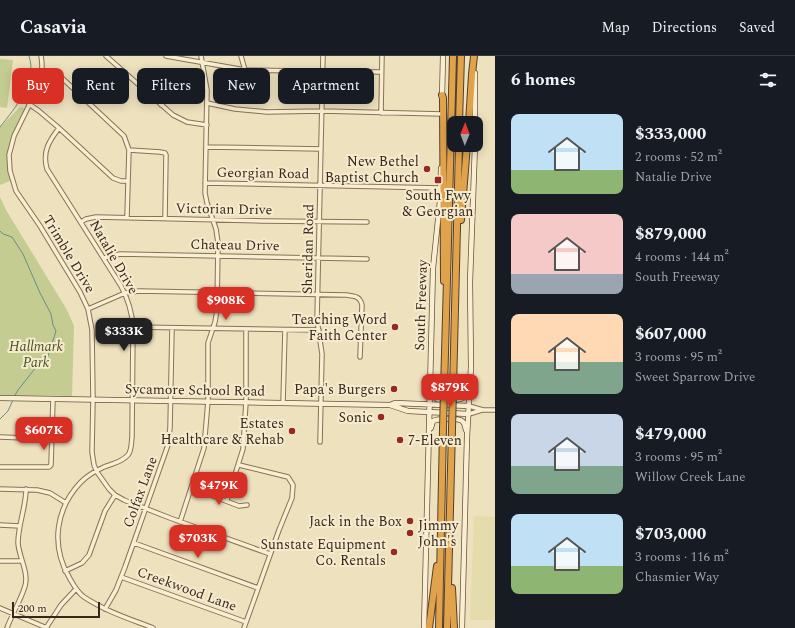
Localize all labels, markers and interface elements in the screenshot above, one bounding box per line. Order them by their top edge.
text: Casavia [20,13,87,42]
text: Map [602,17,630,38]
text: Directions [652,17,717,38]
text: Saved [739,17,775,38]
text: 6 homes [511,67,576,93]
chip: Buy [12,68,64,104]
chip: Rent [72,68,129,104]
chip: Filters [137,68,205,104]
chip: New [213,68,270,104]
chip: Apartment [278,68,374,104]
icon: filters [757,69,779,91]
north arrow [447,116,483,152]
map controls [447,116,483,152]
text: $333,000 [635,121,706,147]
icon: home [543,130,591,178]
text: 2 rooms · 52 m² [635,147,722,167]
place label: New Bethel Baptist Church [325,151,419,188]
street label: Georgian Road [216,162,310,184]
marker: New Bethel Baptist Church [422,164,432,174]
text: Natalie Drive [635,167,712,187]
marker: South Fwy & Georgian [433,175,443,185]
place label: South Fwy & Georgian [403,185,473,222]
street label: Victorian Drive [175,198,273,220]
street label: Sheridan Road [297,204,319,294]
street label: Trimble Drive [37,211,101,297]
street label: Natalie Drive [84,216,144,298]
text: $879,000 [635,221,706,247]
icon: home [543,230,591,278]
street label: Chateau Drive [190,234,280,256]
text: 4 rooms · 144 m² [635,247,729,267]
street label: South Freeway [409,258,433,351]
text: South Freeway [635,267,720,287]
pin: $908K [198,287,254,321]
text: $908K [206,290,246,310]
place label: Teaching Word Faith Center [292,309,387,346]
pin: $333K [96,318,152,352]
text: $333K [104,321,144,341]
text: $607,000 [635,321,706,347]
marker: Teaching Word Faith Center [390,322,400,332]
icon: home [543,330,591,378]
park label: Hallmark Park [9,336,63,373]
text: 3 rooms · 95 m² [635,347,722,367]
text: Sweet Sparrow Drive [635,367,755,387]
pin: $879K [422,374,478,408]
text: $879K [430,377,470,397]
street label: Sycamore School Road [125,378,266,402]
place label: Papa's Burgers [294,379,386,400]
marker: Papa's Burgers [389,384,399,394]
place label: Sonic [339,407,373,428]
marker: Sonic [376,412,386,422]
place label: Estates Healthcare & Rehab [160,413,284,450]
pin: $607K [16,417,72,451]
text: $607K [24,420,64,440]
text: $479,000 [635,421,706,447]
marker: Estates Healthcare & Rehab [287,426,297,436]
place label: 7-Eleven [408,430,462,451]
icon: home [543,430,591,478]
marker: 7-Eleven [395,435,405,445]
text: 3 rooms · 95 m² [635,447,722,467]
street label: Colfax Lane [117,453,163,531]
text: Willow Creek Lane [635,467,746,487]
pin: $479K [191,472,247,506]
text: $479K [199,475,239,495]
place label: Jack in the Box [309,511,402,532]
place label: Jimmy John's [418,515,460,552]
marker: Jack in the Box [405,516,415,526]
text: $703,000 [635,521,706,547]
pin: $703K [170,525,226,559]
text: $703K [178,528,218,548]
marker: Jimmy John's [405,528,415,538]
icon: home [543,530,591,578]
place label: Sunstate Equipment Co. Rentals [261,534,386,571]
marker: Sunstate Equipment Co. Rentals [389,547,399,557]
text: 3 rooms · 116 m² [635,547,729,567]
street label: Creekwood Lane [134,561,240,617]
text: Chasmier Way [635,567,719,587]
scale bar [12,600,100,619]
text: 200 m [18,600,47,617]

